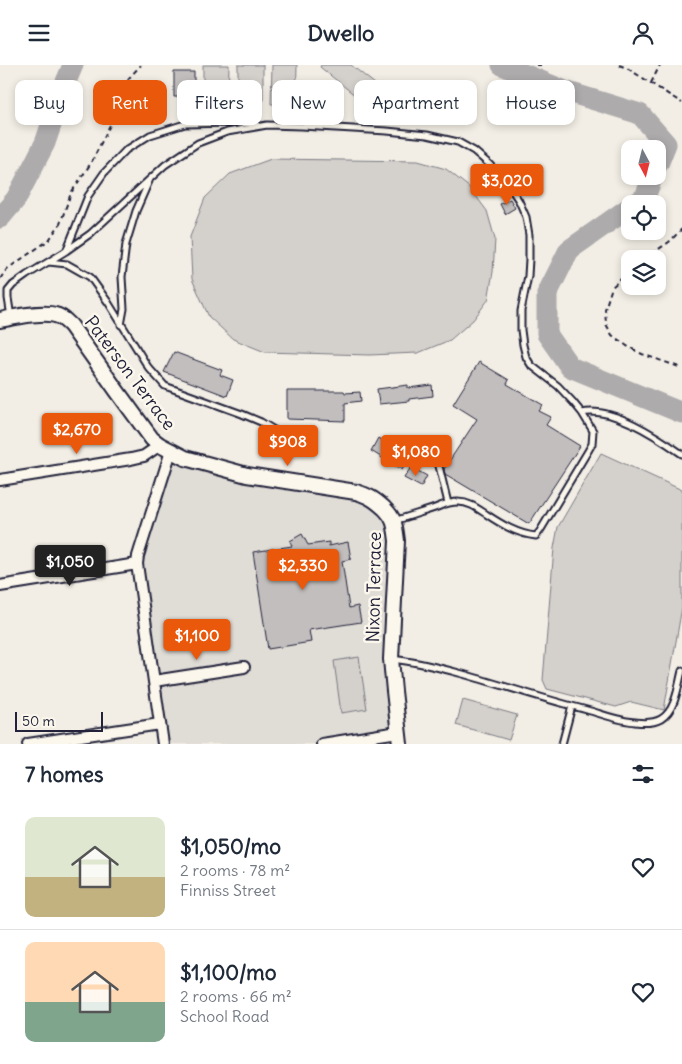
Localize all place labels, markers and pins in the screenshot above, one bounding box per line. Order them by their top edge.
pin: $3,020 [466,163,548,206]
pin: $2,670 [36,413,118,455]
pin: $908 [258,425,318,467]
pin: $1,080 [375,435,457,477]
pin: $1,050 [29,545,111,587]
pin: $2,330 [262,549,344,591]
pin: $1,100 [156,619,238,661]

